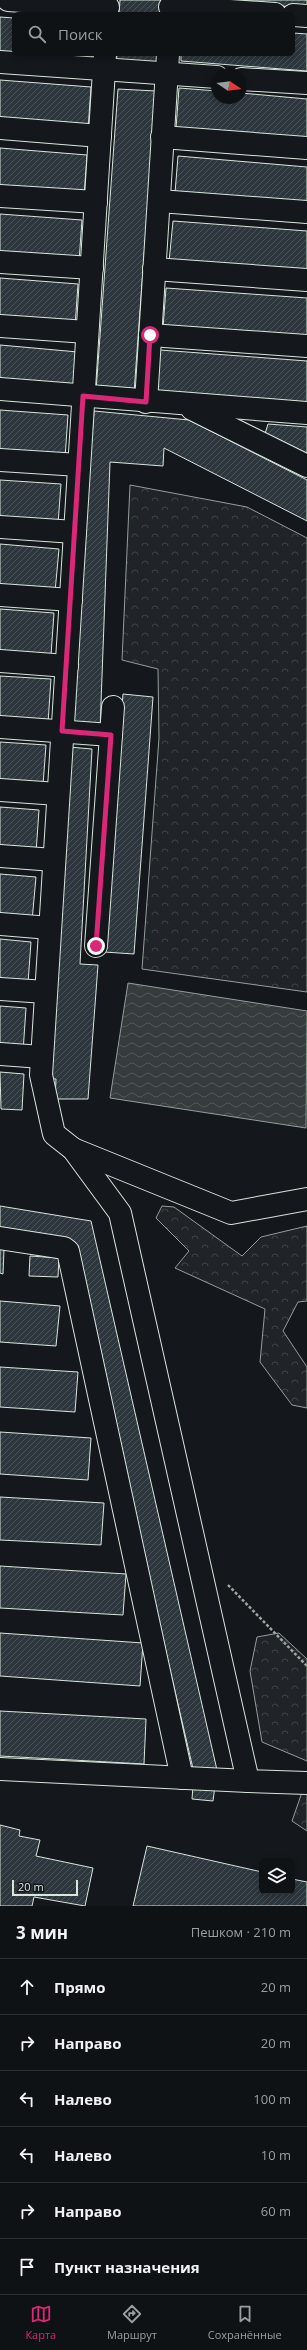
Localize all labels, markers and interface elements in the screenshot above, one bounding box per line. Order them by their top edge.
search box [12,12,295,56]
icon: search [26,23,48,45]
text: Поиск [58,24,102,44]
north arrow [211,68,247,104]
route start [141,326,159,344]
route end [87,937,105,955]
map controls [259,1858,295,1894]
button: layers [259,1858,295,1894]
scale bar [12,1878,78,1897]
text: 20 m [18,1879,44,1894]
text: 3 мин [16,1921,68,1944]
text: Пешком · 210 m [191,1923,291,1941]
icon: ahead [16,1976,38,1998]
text: Прямо [54,1977,106,1997]
text: 20 m [261,1978,291,1996]
icon: right [16,2032,38,2054]
text: Направо [54,2033,122,2053]
text: 20 m [261,2034,291,2052]
icon: left [16,2088,38,2110]
text: Налево [54,2089,112,2109]
text: 100 m [253,2090,291,2108]
icon: left [16,2144,38,2166]
text: Налево [54,2145,112,2165]
text: 10 m [261,2146,291,2164]
icon: right [16,2200,38,2222]
text: Направо [54,2201,122,2221]
text: 60 m [261,2202,291,2220]
icon: arrive [16,2256,38,2278]
text: Пункт назначения [54,2257,200,2277]
tab: Карта [25,2303,56,2342]
tab: Маршрут [107,2303,157,2342]
tab: Сохранённые [208,2303,282,2342]

